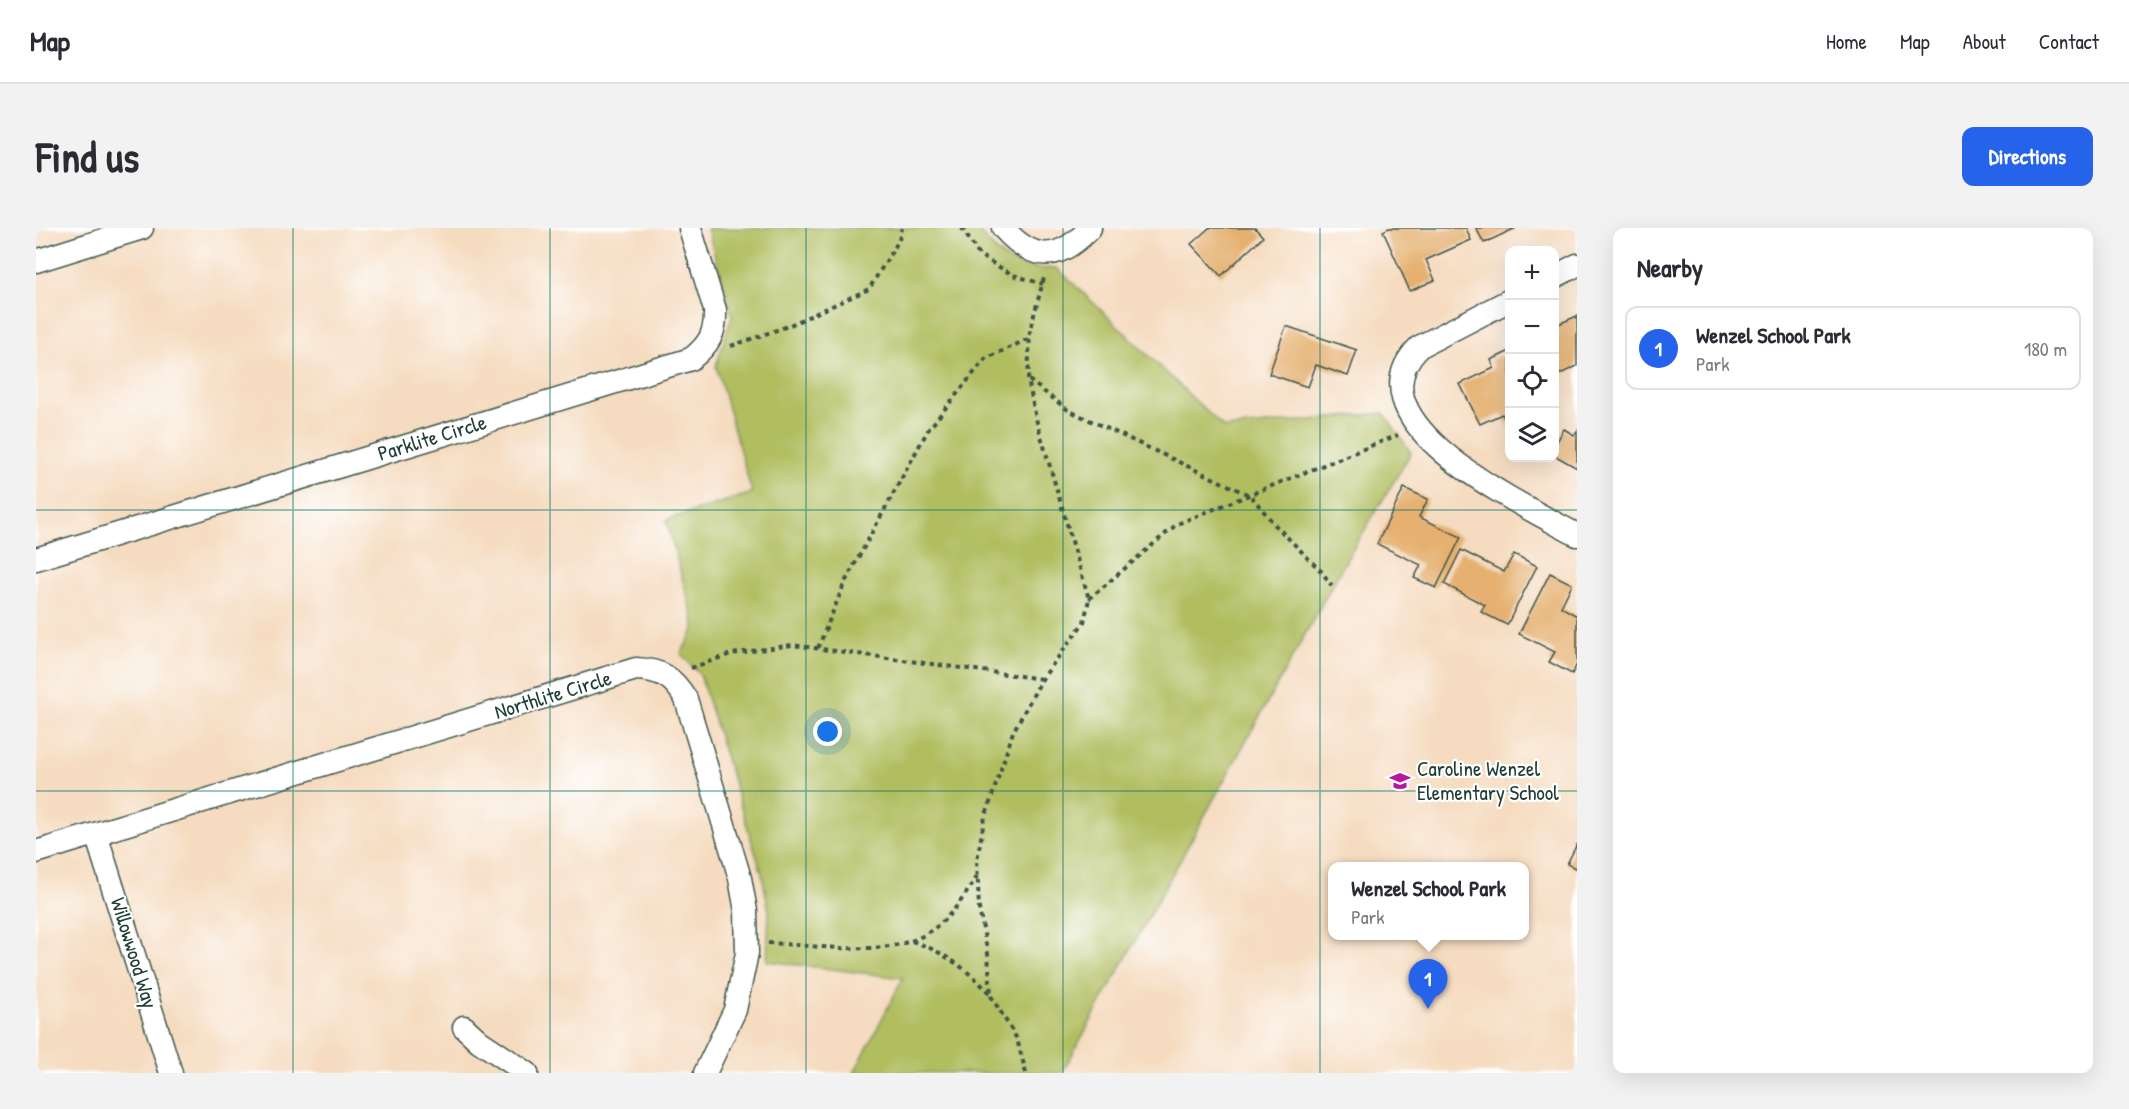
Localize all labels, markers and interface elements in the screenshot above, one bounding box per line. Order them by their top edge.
text: Map [30,22,70,60]
text: Home [1826,27,1867,56]
text: Map [1900,27,1930,56]
text: About [1963,27,2006,56]
text: Contact [2039,27,2099,56]
button: Directions [1962,127,2093,186]
text: Find us [36,128,139,185]
map controls [1505,246,1559,462]
button: + [1505,246,1559,300]
text: Nearby [1637,250,1703,285]
button: − [1505,300,1559,354]
text: Wenzel School Park [1696,320,1851,350]
text: 1 [1655,335,1662,362]
text: 180 m [2024,335,2067,362]
text: Park [1696,350,1729,377]
button: locate [1505,354,1559,408]
street label: Parklite Circle [374,407,490,468]
button: layers [1505,408,1559,462]
street label: Northlite Circle [491,663,615,726]
your location [813,717,842,746]
place label: Caroline Wenzel Elementary School [1417,754,1559,807]
school or university icon: Caroline Wenzel Elementary School [1388,769,1412,793]
popup [1328,862,1529,940]
text: Wenzel School Park [1351,873,1506,903]
street label: Willowwood Way [104,894,165,1012]
text: Park [1351,903,1385,930]
pin: 1 [1408,960,1448,1009]

